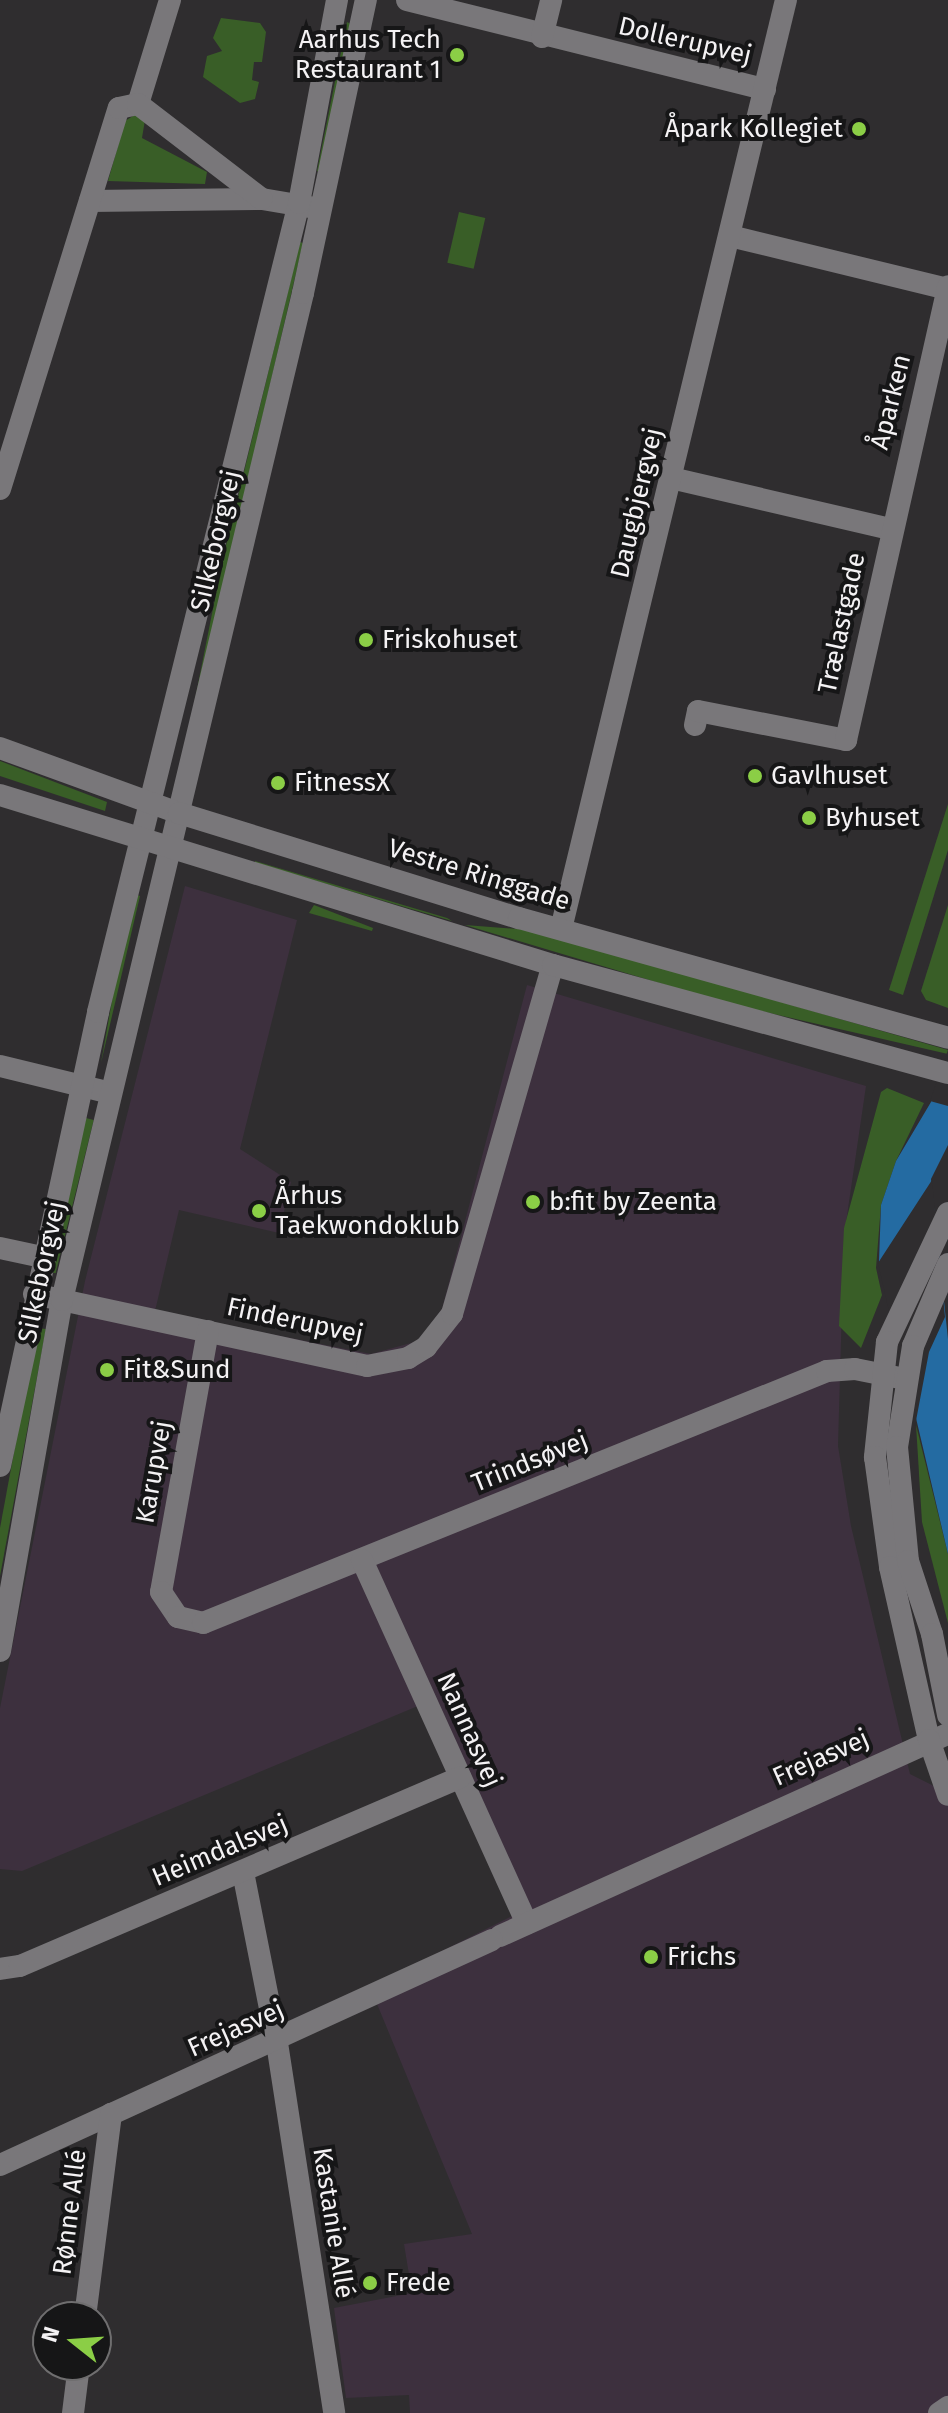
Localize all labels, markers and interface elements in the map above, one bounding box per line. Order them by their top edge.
street label: Dollerupvej [615,11,755,71]
place label: Aarhus Tech Restaurant 1 [295,24,441,86]
marker: Aarhus Tech Restaurant 1 [448,46,466,64]
place label: Åpark Kollegiet [665,113,843,145]
marker: Åpark Kollegiet [850,120,868,138]
street label: Åparken [864,351,918,453]
street label: Daugbjergvej [605,425,669,581]
street label: Silkeborgvej [185,467,247,615]
street label: Trælastgade [812,550,872,696]
place label: Friskohuset [382,624,518,656]
marker: Friskohuset [357,631,375,649]
place label: Gavlhuset [771,760,888,792]
place label: FitnessX [294,767,390,799]
marker: Gavlhuset [746,767,764,785]
marker: FitnessX [269,774,287,792]
place label: Byhuset [825,802,920,834]
marker: Byhuset [800,809,818,827]
street label: Vestre Ringgade [384,833,574,917]
place label: Århus Taekwondoklub [275,1180,460,1242]
place label: b:fit by Zeenta [549,1186,717,1218]
marker: b:fit by Zeenta [524,1193,542,1211]
street label: Silkeborgvej [12,1198,72,1346]
marker: Århus Taekwondoklub [250,1202,268,1220]
street label: Finderupvej [224,1291,366,1351]
place label: Fit&Sund [123,1354,231,1386]
marker: Fit&Sund [98,1361,116,1379]
street label: Karupvej [130,1418,178,1526]
street label: Trindsøvej [468,1425,592,1499]
street label: Nannasvej [430,1668,508,1792]
street label: Frejasvej [768,1723,874,1793]
street label: Heimdalsvej [147,1808,293,1894]
place label: Frichs [667,1941,736,1973]
marker: Frichs [642,1948,660,1966]
street label: Frejasvej [183,1994,289,2064]
street label: Kastanie Allé [306,2145,360,2301]
street label: Rønne Allé [47,2147,93,2277]
place label: Frede [386,2267,451,2299]
marker: Frede [361,2274,379,2292]
north arrow [32,2301,112,2381]
text: N [35,2323,66,2345]

